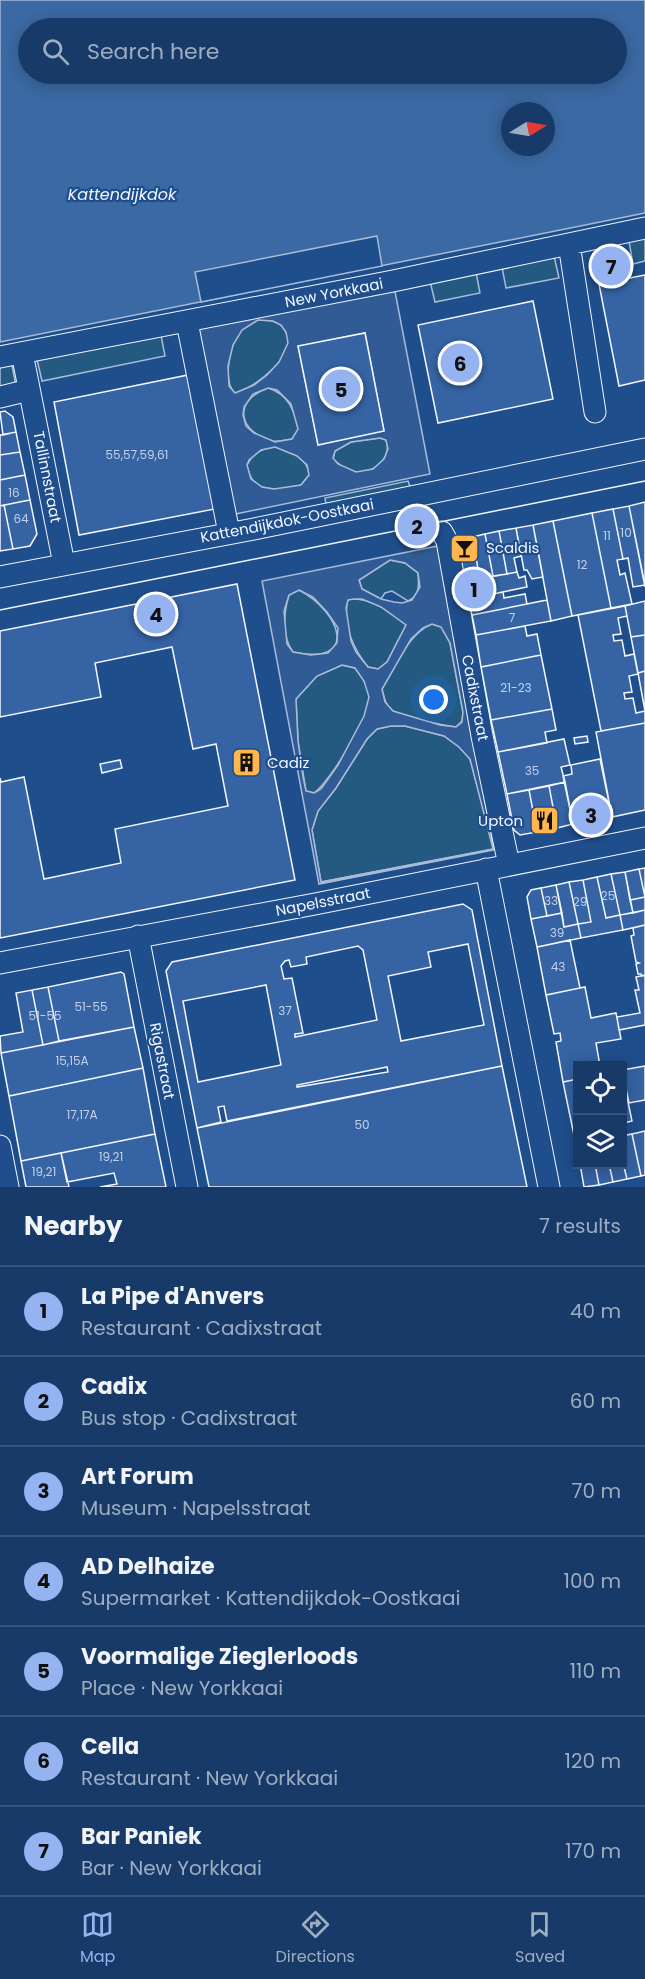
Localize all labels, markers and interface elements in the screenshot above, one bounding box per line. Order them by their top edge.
search box [18,18,627,84]
icon: search [39,35,72,68]
text: Search here [87,36,220,67]
north arrow [501,102,555,156]
water label: Kattendijkdok [68,183,177,206]
pin: 7 [592,244,630,288]
street label: New Yorkkaai [283,273,385,312]
pin: 6 [440,340,480,386]
pin: 5 [322,366,360,412]
street label: Tallinnstraat [28,429,67,525]
house number: 55,57,59,61 [106,446,168,463]
house number: 16 [8,484,20,501]
street label: Kattendijkdok-Oostkaai [198,493,375,548]
pin: 2 [398,504,436,548]
house number: 64 [13,510,29,527]
house number: 10 [620,524,632,541]
house number: 11 [603,527,611,544]
bar icon: Scaldis [449,532,481,564]
place label: Scaldis [486,537,540,558]
house number: 12 [577,556,587,573]
pin: 1 [454,566,494,612]
pin: 4 [136,592,176,636]
house number: 7 [509,609,516,626]
street label: Cadixstraat [457,653,494,743]
house number: 21-23 [500,679,532,696]
your location [419,685,448,714]
building icon: Cadiz [230,747,262,779]
place label: Cadiz [267,752,310,773]
house number: 35 [525,762,539,779]
pin: 3 [572,792,610,838]
restaurant icon: Upton [528,805,560,837]
place label: Upton [478,810,523,831]
street label: Napelsstraat [274,882,372,921]
house number: 25 [601,887,615,904]
house number: 33 [544,892,558,909]
house number: 29 [573,893,587,910]
house number: 39 [550,924,564,941]
house number: 43 [551,958,565,975]
house number: 51-55 [74,998,108,1015]
house number: 37 [278,1002,292,1019]
house number: 51-55 [28,1007,62,1024]
street label: Rigastraat [145,1021,180,1101]
house number: 15,15A [55,1052,89,1069]
map controls [573,1061,627,1169]
button: locate [573,1061,627,1115]
house number: 17,17A [66,1106,98,1123]
button: layers [573,1115,627,1169]
house number: 50 [354,1116,370,1133]
house number: 19,21 [99,1148,123,1165]
house number: 19,21 [32,1163,56,1180]
text: Nearby [24,1208,122,1244]
text: 7 results [539,1212,621,1240]
text: La Pipe d'Anvers [81,1281,264,1312]
text: 1 [40,1297,47,1325]
text: 40 m [570,1297,621,1325]
text: Restaurant · Cadixstraat [81,1314,322,1342]
text: Cadix [81,1371,147,1402]
text: 2 [38,1387,49,1415]
text: 60 m [570,1387,621,1415]
text: Bus stop · Cadixstraat [81,1404,297,1432]
text: Art Forum [81,1461,194,1492]
text: 3 [37,1477,50,1505]
text: 70 m [572,1477,621,1505]
text: Museum · Napelsstraat [81,1494,311,1522]
text: AD Delhaize [81,1551,215,1582]
text: 4 [37,1567,50,1595]
text: 100 m [564,1567,621,1595]
text: Supermarket · Kattendijkdok-Oostkaai [81,1584,461,1612]
text: Voormalige Zieglerloods [81,1641,358,1672]
text: 5 [37,1657,50,1685]
text: 110 m [570,1657,621,1685]
text: Place · New Yorkkaai [81,1674,283,1702]
text: Cella [81,1731,139,1762]
text: 6 [37,1747,50,1775]
text: 120 m [565,1747,621,1775]
text: Restaurant · New Yorkkaai [81,1764,338,1792]
text: Bar Paniek [81,1821,202,1852]
text: 7 [38,1837,49,1865]
text: 170 m [565,1837,621,1865]
text: Bar · New Yorkkaai [81,1854,262,1882]
tab: Map [80,1908,115,1969]
tab: Directions [276,1908,355,1969]
tab: Saved [515,1908,565,1969]

